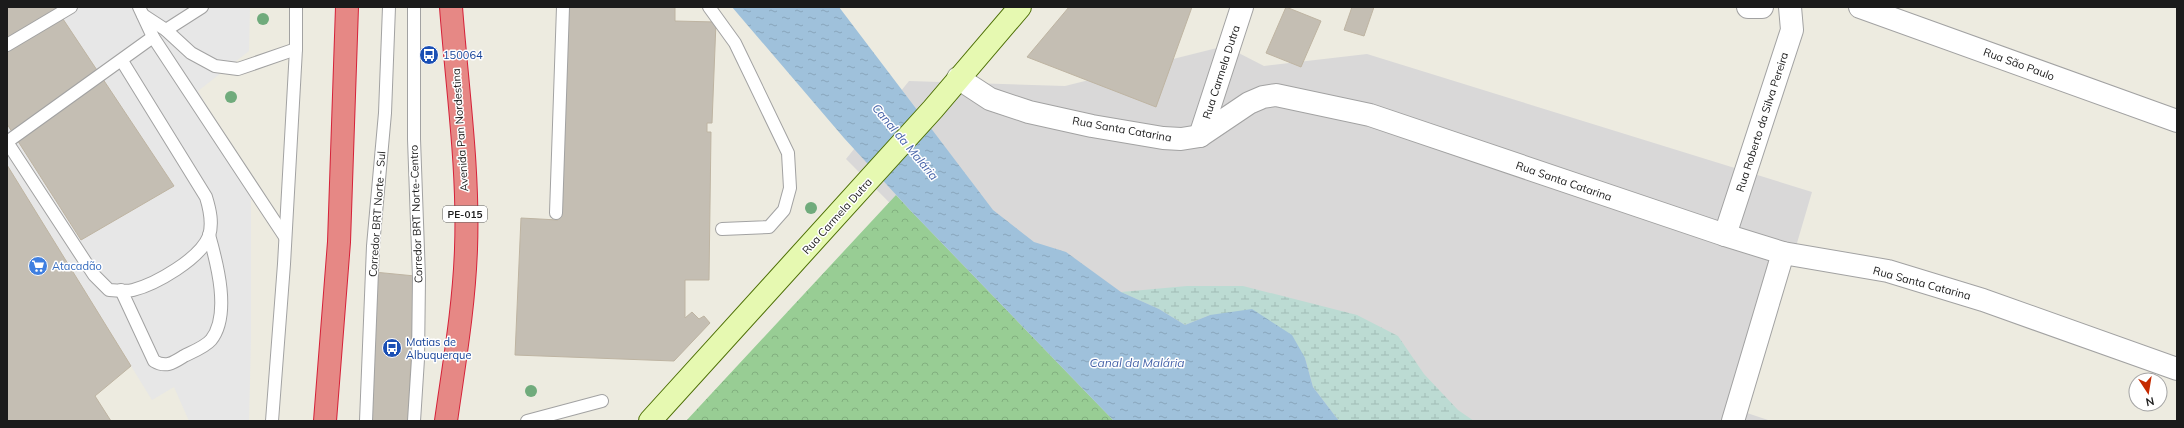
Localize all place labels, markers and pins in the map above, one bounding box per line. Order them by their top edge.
bus stop icon: 150064 [418,44,440,66]
place label: 150064 [443,48,483,62]
supermarket icon: Atacadão [27,255,49,277]
place label: Atacadão [52,259,102,273]
place label: Matias de Albuquerque [406,335,471,362]
bus stop icon: Matias de Albuquerque [381,337,403,359]

